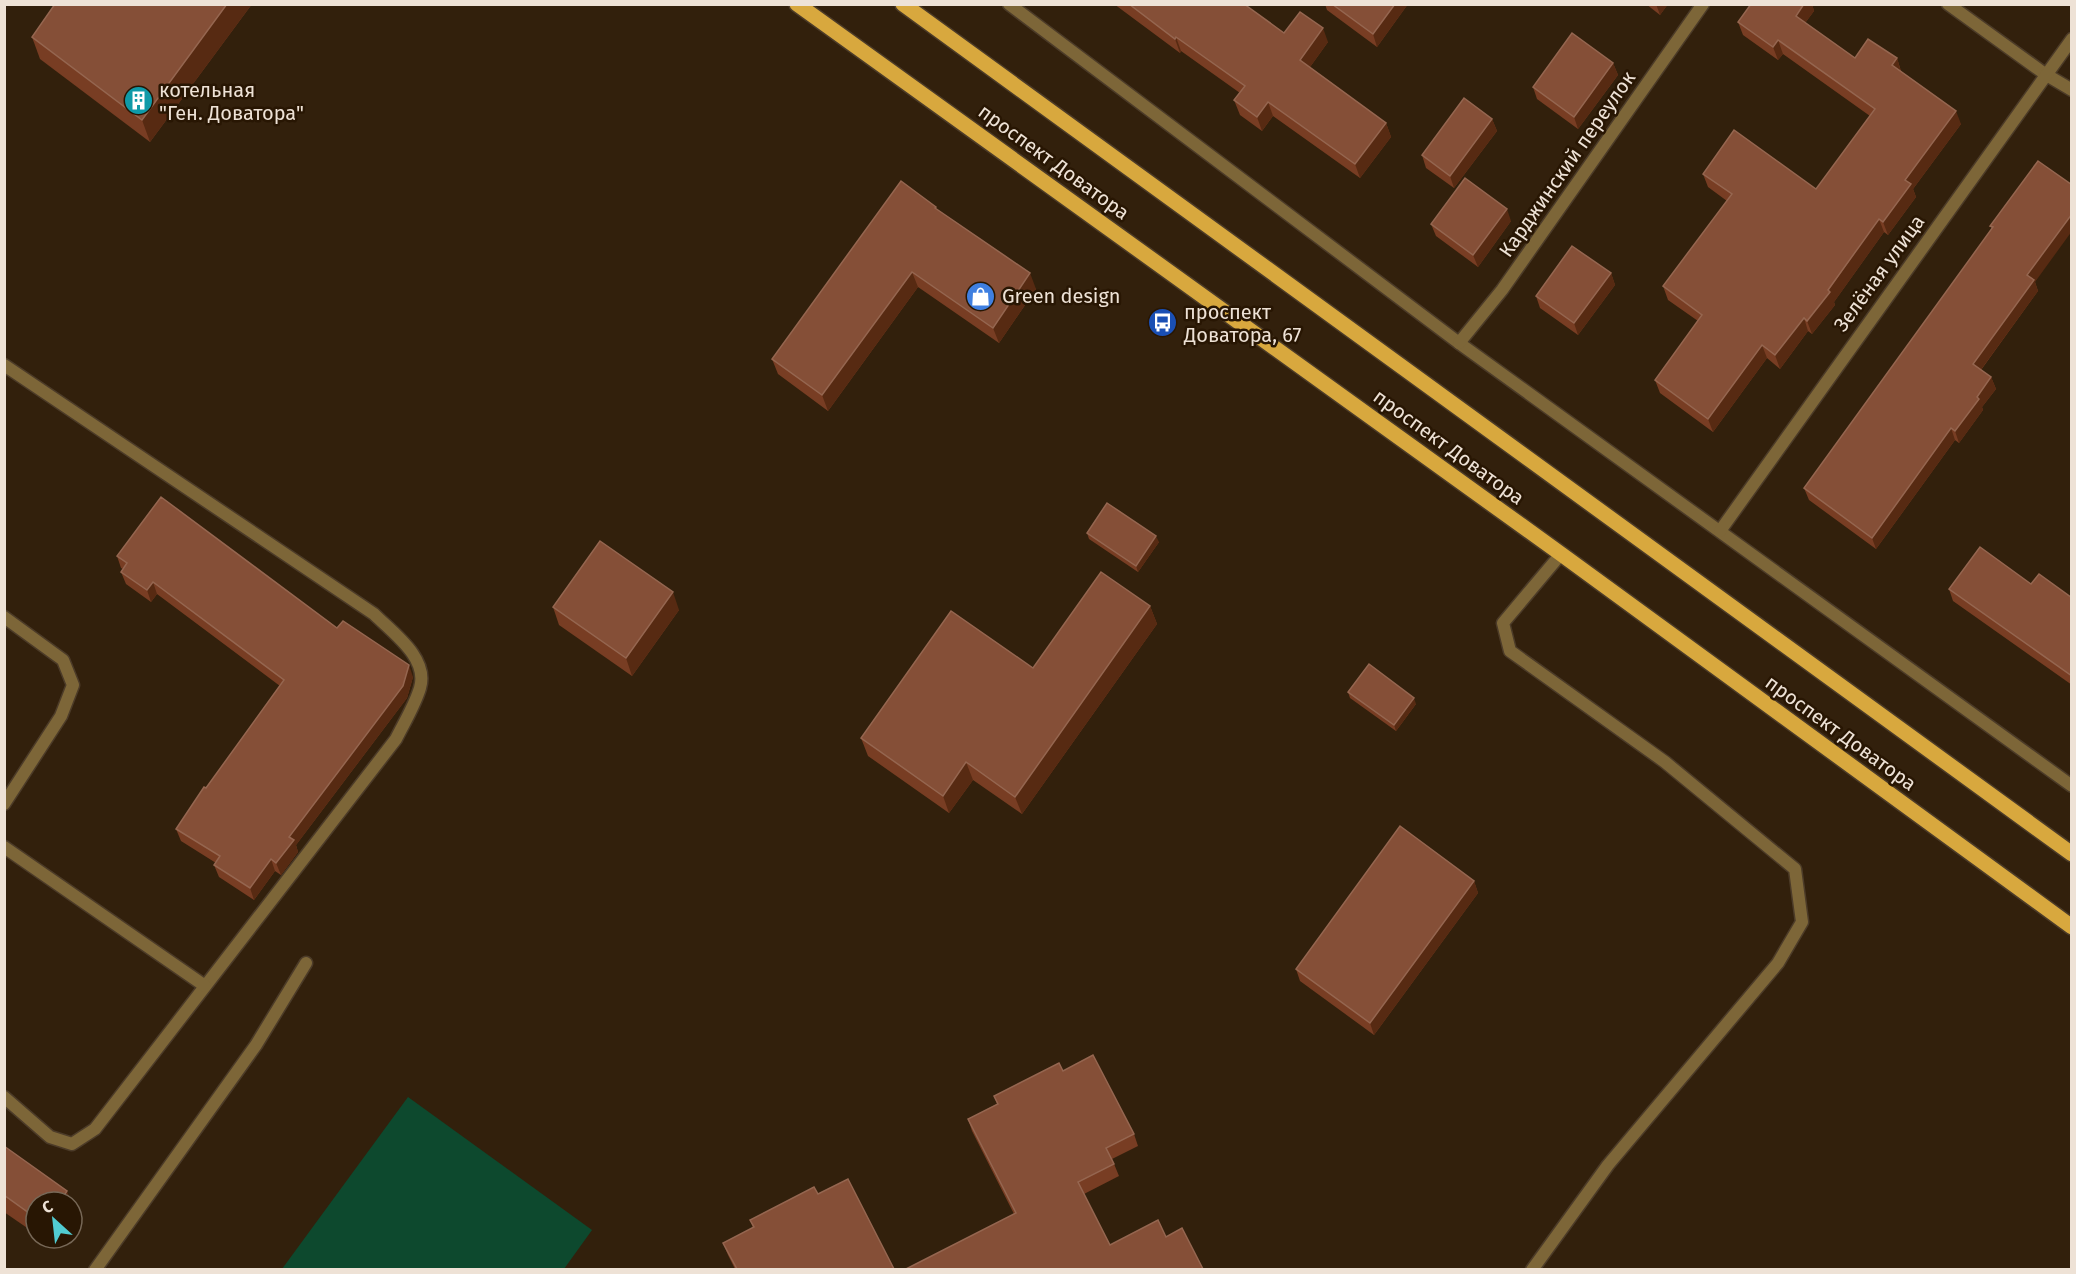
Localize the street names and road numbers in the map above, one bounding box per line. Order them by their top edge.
street label: Карджинский переулок [1494,66,1641,262]
street label: проспект Доватора [974,99,1134,225]
street label: Зелёная улица [1829,210,1929,336]
street label: проспект Доватора [1369,384,1529,510]
street label: проспект Доватора [1761,670,1921,796]

